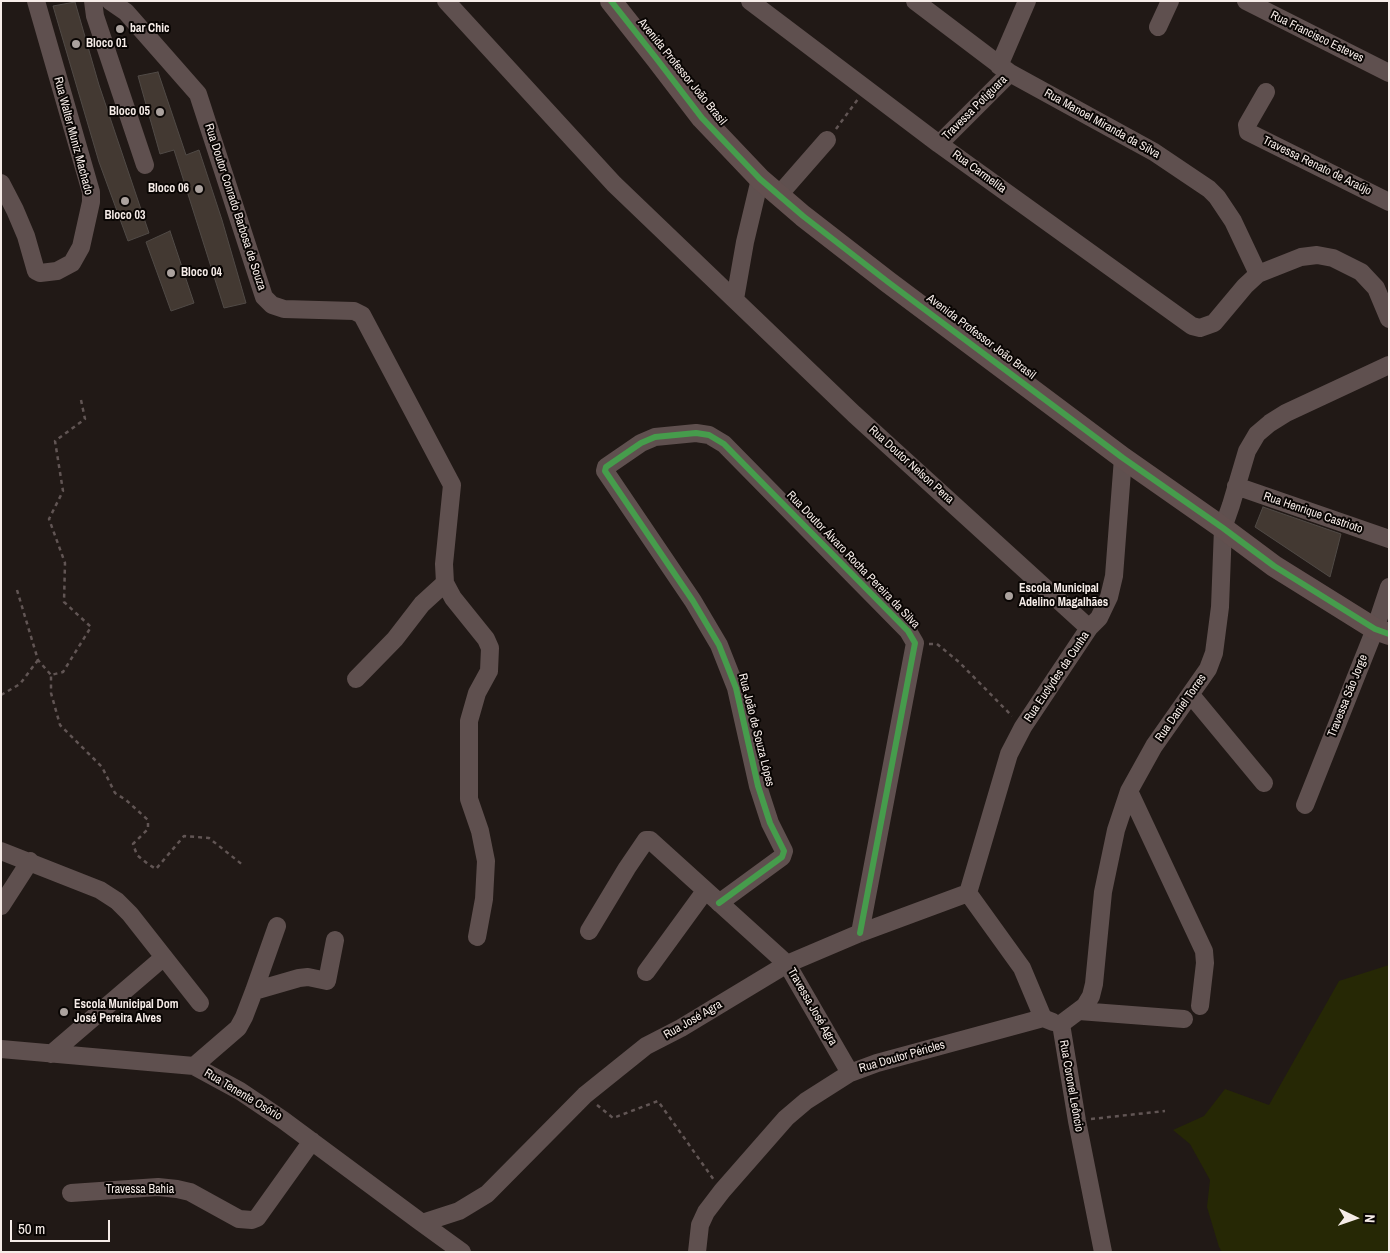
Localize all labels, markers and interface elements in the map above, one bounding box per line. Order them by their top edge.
street label: Rua Francisco Esteves [1268,8,1366,66]
street label: Avenida Professor João Brasil [635,16,729,128]
place label: bar Chic [130,22,169,36]
marker: bar Chic [114,23,126,35]
place label: Bloco 01 [86,37,127,51]
marker: Bloco 01 [70,38,82,50]
street label: Travessa Potiguara [940,73,1010,143]
street label: Rua Walter Muniz Machado [50,75,96,197]
street label: Rua Manoel Miranda da Silva [1042,86,1162,162]
place label: Bloco 05 [109,105,150,119]
marker: Bloco 05 [154,106,166,118]
street label: Rua Doutor Conrado Barbosa de Souza [201,122,269,292]
street label: Travessa Renato de Araújo [1260,133,1374,199]
street label: Rua Carmelita [949,148,1009,196]
place label: Bloco 06 [148,182,189,196]
marker: Bloco 06 [193,183,205,195]
marker: Bloco 03 [119,195,131,207]
place label: Bloco 03 [104,209,146,223]
place label: Bloco 04 [181,266,222,280]
marker: Bloco 04 [165,267,177,279]
street label: Avenida Professor João Brasil [924,291,1038,383]
street label: Rua Doutor Nelson Pena [866,423,956,507]
street label: Rua Doutor Álvaro Rocha Pereira da Silva [783,488,923,632]
street label: Rua Henrique Castrioto [1262,489,1364,537]
place label: Escola Municipal Adelino Magalhães [1019,582,1108,610]
marker: Escola Municipal Adelino Magalhães [1003,590,1015,602]
street label: Rua Euclydes da Cunha [1021,629,1093,725]
street label: Travessa São Jorge [1325,653,1371,739]
street label: Rua Daniel Torres [1152,671,1210,745]
street label: Rua João de Souza Lópes [735,672,777,788]
street label: Travessa José Agra [784,966,840,1048]
street label: Rua José Agra [661,997,725,1043]
place label: Escola Municipal Dom José Pereira Alves [74,998,178,1026]
marker: Escola Municipal Dom José Pereira Alves [58,1006,70,1018]
street label: Rua Doutor Péricles [857,1038,947,1076]
street label: Rua Coronel Leôncio [1056,1039,1086,1133]
street label: Rua Tenente Osório [202,1066,284,1124]
street label: Travessa Bahia [106,1183,174,1197]
north arrow [1330,1193,1380,1243]
scale bar [12,1210,112,1242]
text: N [1361,1214,1379,1223]
text: 50 m [18,1218,45,1239]

